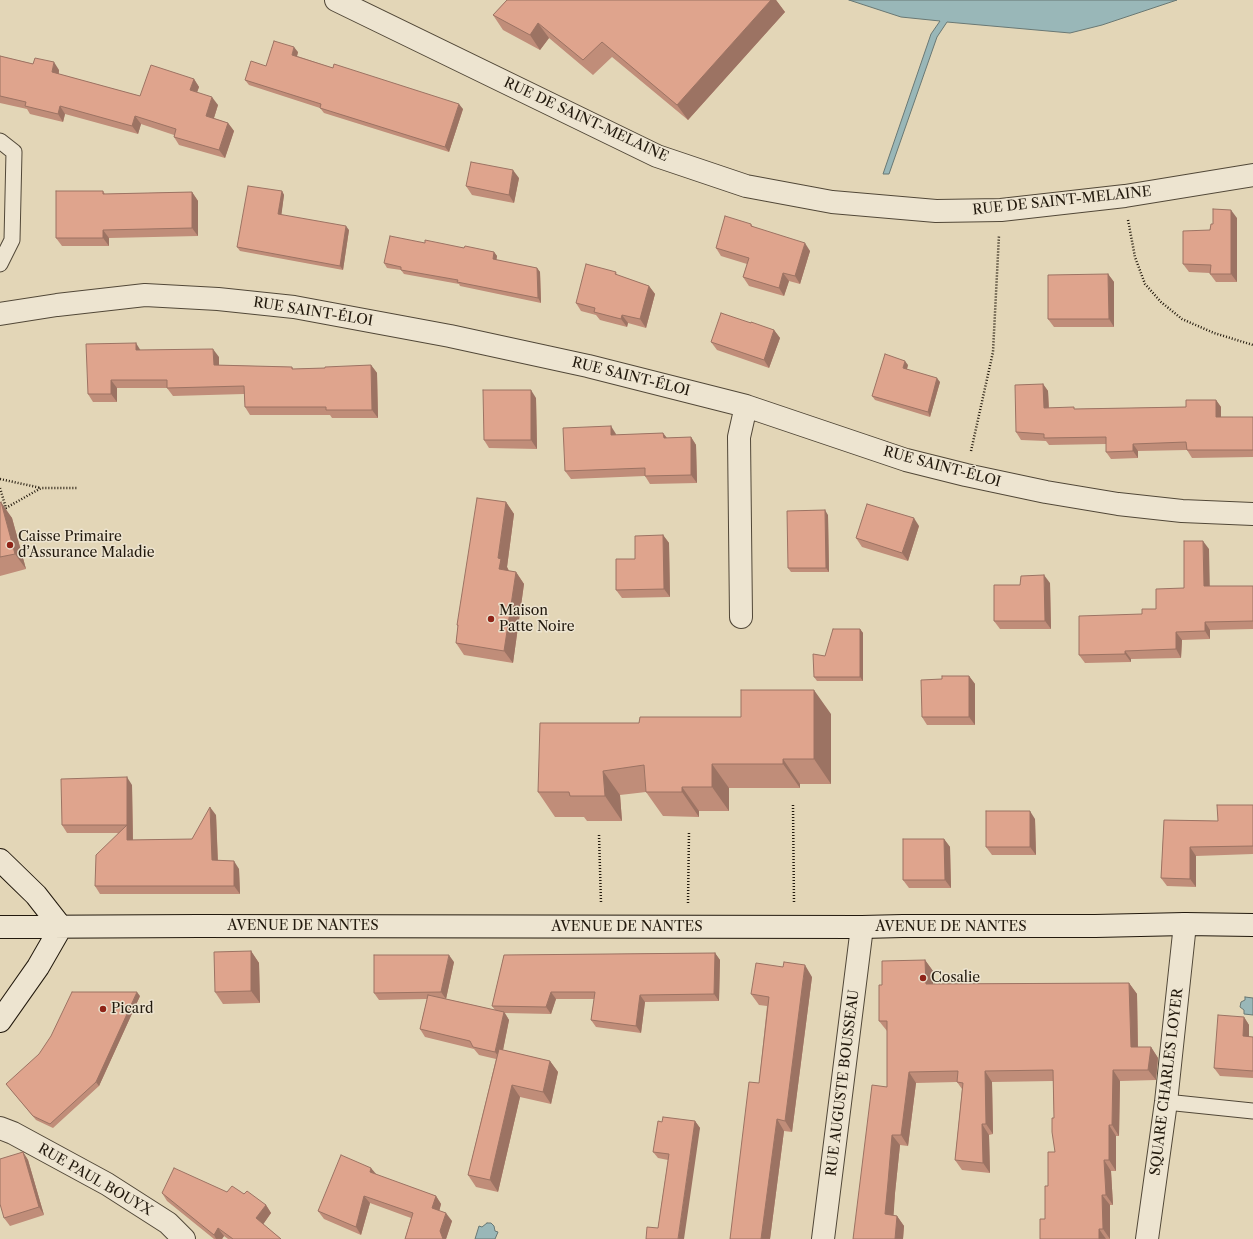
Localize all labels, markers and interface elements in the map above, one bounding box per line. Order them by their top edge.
street label: RUE DE SAINT-MELAINE [501,74,671,166]
street label: RUE DE SAINT-MELAINE [972,183,1152,219]
street label: RUE SAINT-ÉLOI [252,294,374,330]
street label: RUE SAINT-ÉLOI [570,354,692,400]
street label: RUE SAINT-ÉLOI [881,443,1003,491]
place label: Caisse Primaire d’Assurance Maladie [18,529,155,562]
marker: Caisse Primaire d’Assurance Maladie [5,540,15,550]
place label: Maison Patte Noire [499,603,575,636]
marker: Maison Patte Noire [486,614,496,624]
street label: AVENUE DE NANTES [227,918,379,934]
street label: AVENUE DE NANTES [551,919,703,935]
street label: AVENUE DE NANTES [875,919,1027,935]
place label: Cosalie [931,970,980,986]
marker: Cosalie [918,973,928,983]
street label: SQUARE CHARLES LOYER [1147,987,1187,1177]
street label: RUE AUGUSTE BOUSSEAU [823,989,863,1177]
place label: Picard [111,1001,153,1017]
marker: Picard [98,1004,108,1014]
street label: RUE PAUL BOUYX [35,1140,155,1220]

